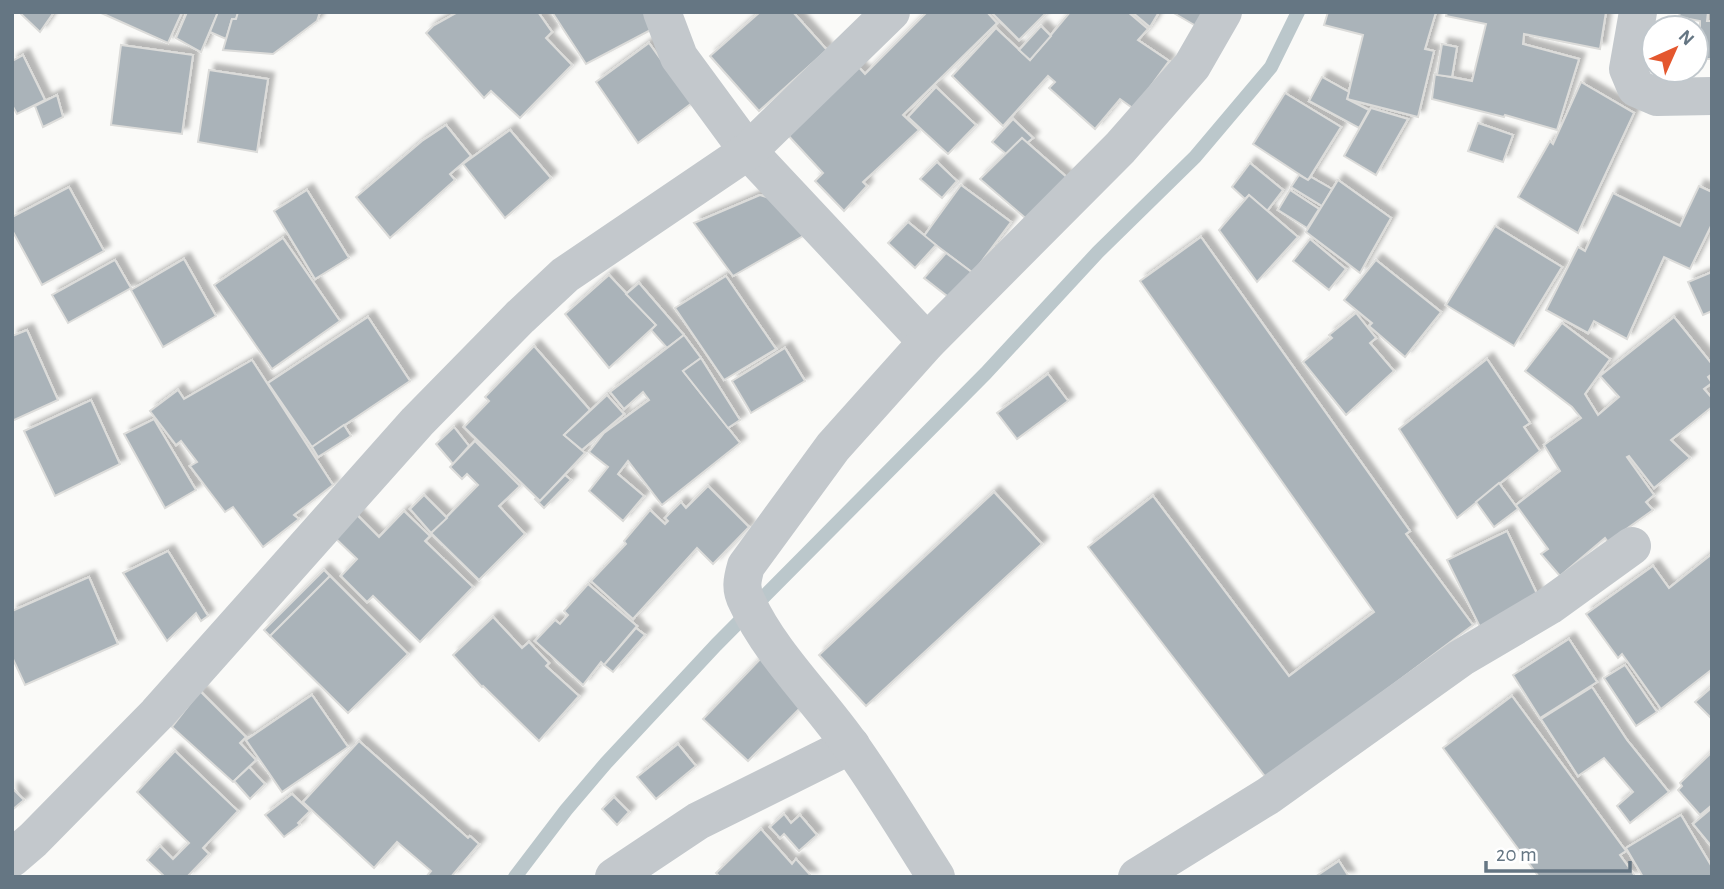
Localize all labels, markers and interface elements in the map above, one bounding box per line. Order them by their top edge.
north arrow [1640,14,1710,84]
text: N [1675,27,1697,49]
scale bar [1486,830,1630,874]
text: 20 m [1496,844,1537,865]

